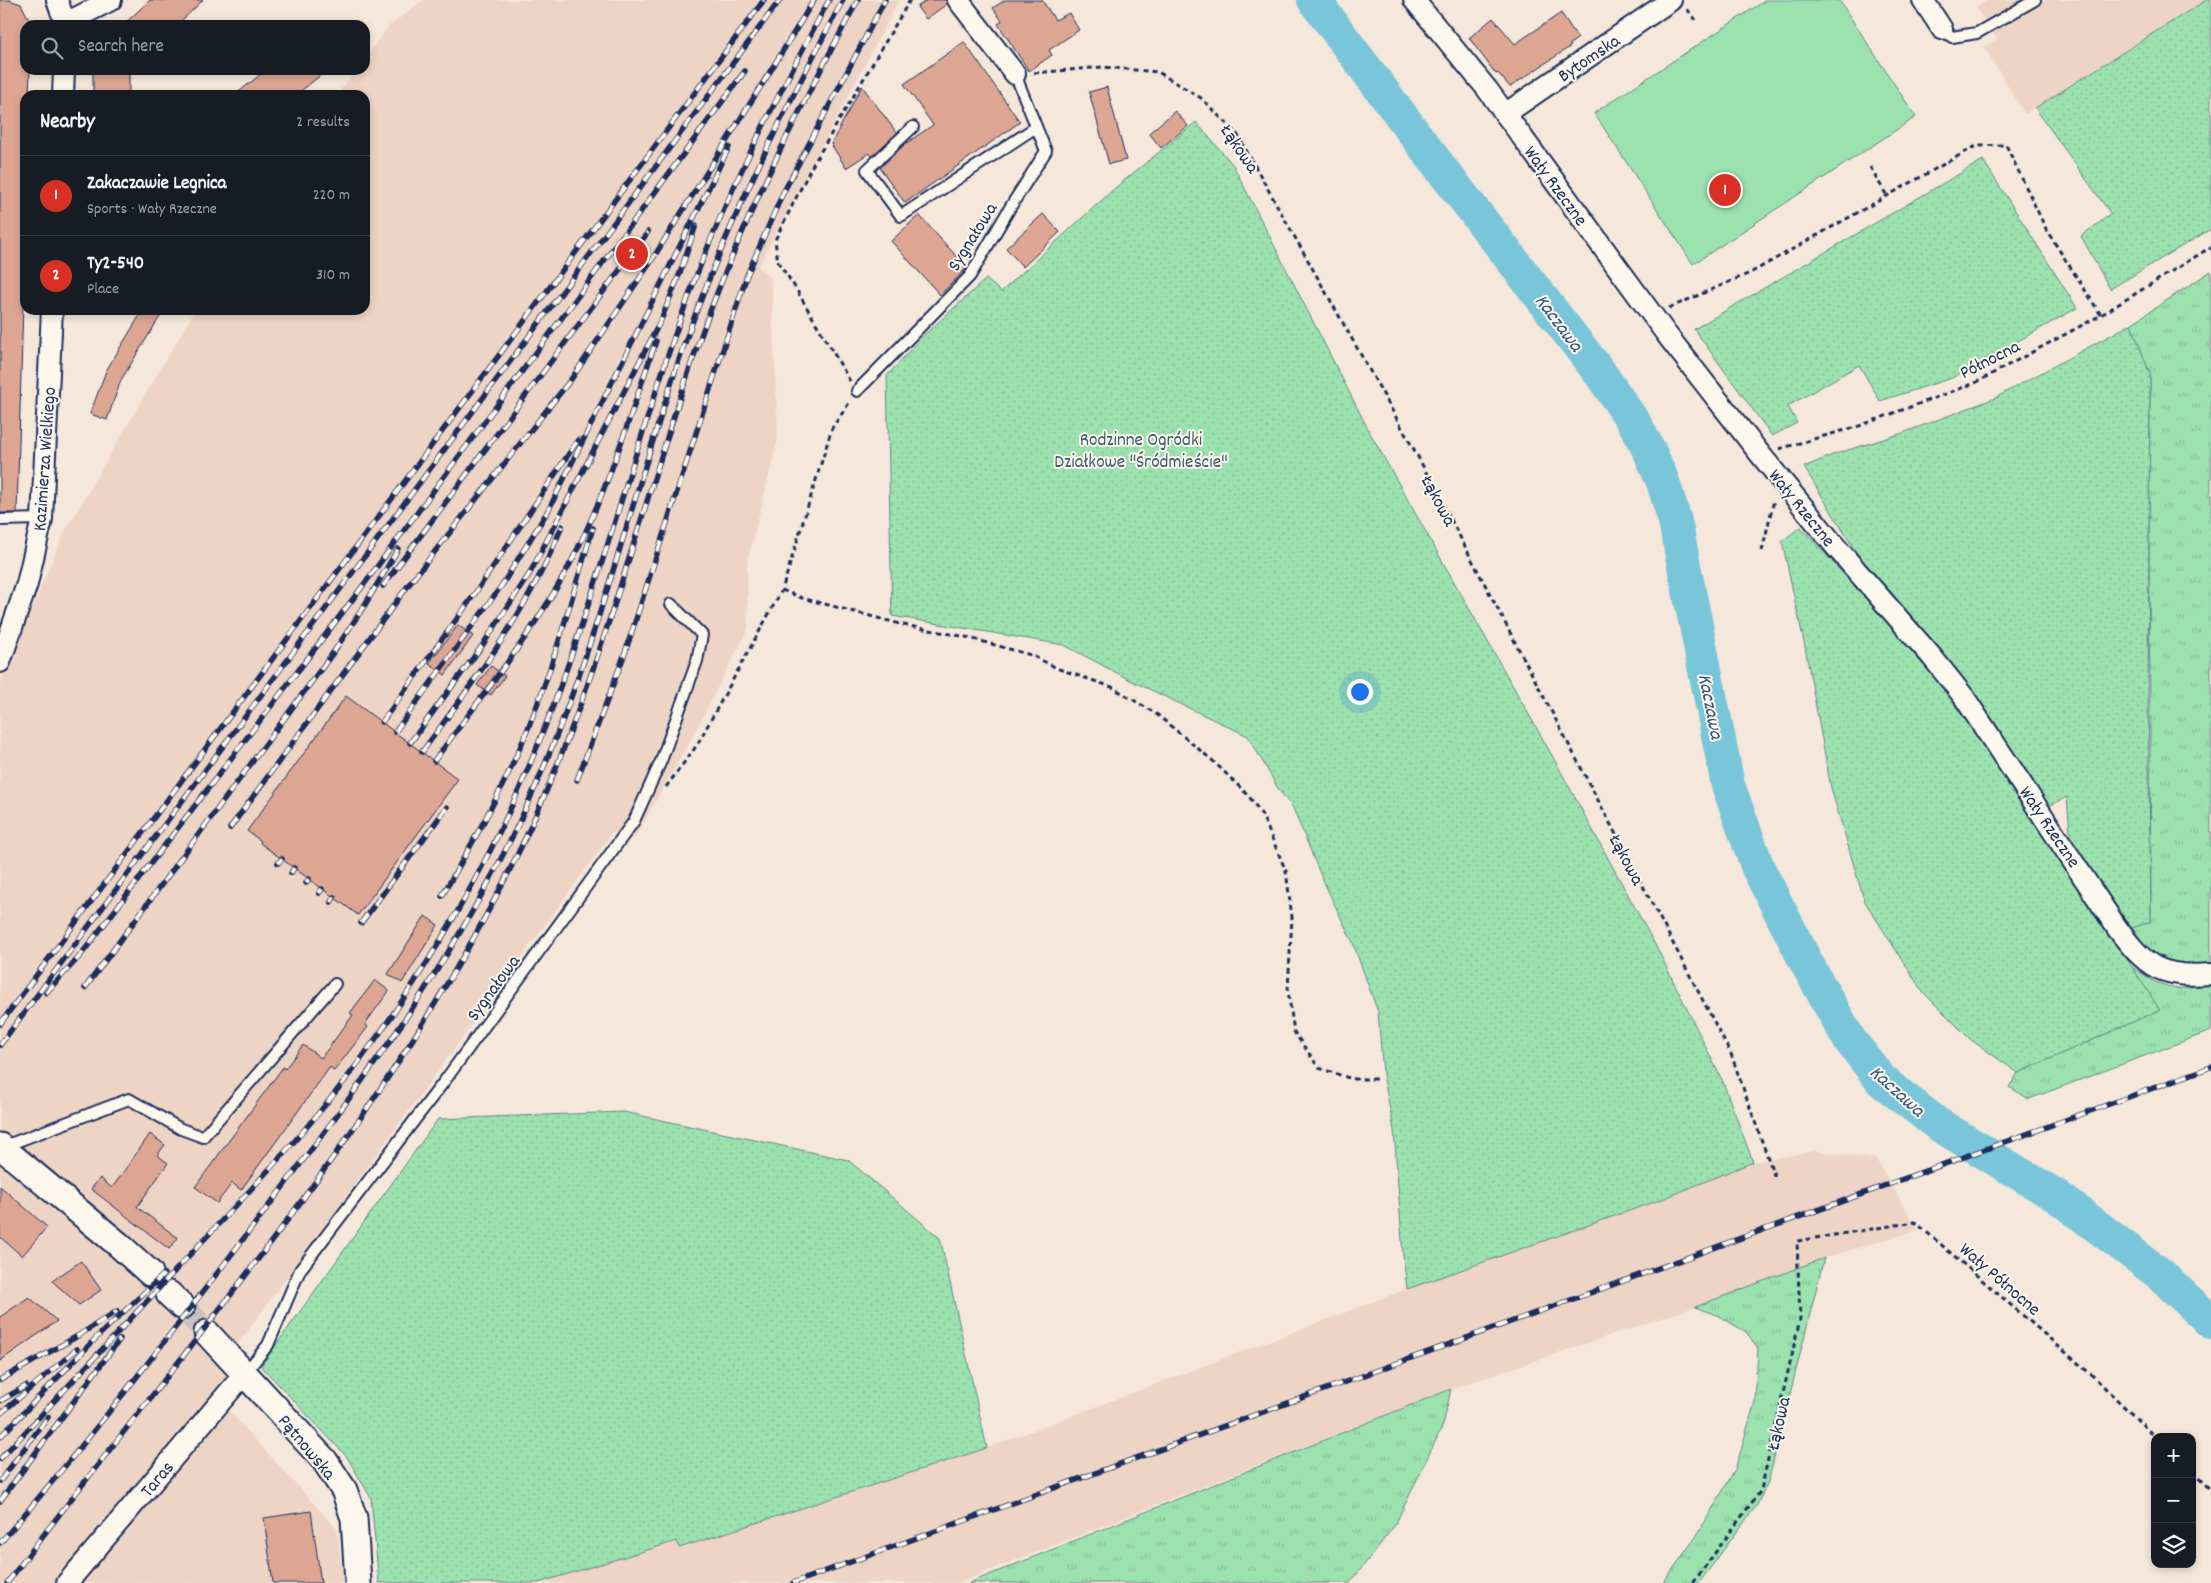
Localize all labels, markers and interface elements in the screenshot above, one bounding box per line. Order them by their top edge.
search box [20,20,370,75]
street label: Bytomska [1553,29,1627,91]
icon: search [38,34,66,62]
text: Search here [78,34,164,61]
text: Nearby [40,108,95,138]
text: 2 results [296,111,350,134]
street label: Łąkowa [1211,119,1265,181]
street label: Wały Rzeczne [1516,141,1593,233]
text: Zakaczawie Legnica [87,171,226,198]
pin: 1 [1709,171,1741,209]
text: 1 [54,184,58,207]
text: 220 m [313,184,350,207]
street label: Sygnałowa [942,197,1006,277]
text: Sports · Wały Rzeczne [87,198,217,221]
pin: 2 [616,235,648,273]
text: Ty2-540 [87,251,144,278]
text: 2 [53,264,60,287]
text: 310 m [316,264,350,287]
text: Place [87,278,119,301]
water label: Kaczawa [1527,289,1590,360]
street label: Północna [1956,334,2026,388]
street label: Kazimierza Wielkiego [28,386,65,532]
park label: Rodzinne Ogródki Działkowe "Śródmieście" [1054,428,1228,477]
street label: Wały Rzeczne [1760,464,1840,554]
street label: Łąkowa [1412,471,1462,533]
water label: Kaczawa [1689,672,1729,743]
your location [1347,679,1373,705]
street label: Wały Rzeczne [2011,782,2085,874]
street label: Łąkowa [1600,830,1650,892]
street label: Sygnałowa [461,949,529,1028]
water label: Kaczawa [1862,1060,1931,1126]
street label: Wały Północne [1952,1237,2046,1324]
street label: Łąkowa [1761,1393,1800,1454]
street label: Pątnowska [270,1410,341,1488]
map controls [2151,1433,2196,1568]
button: + [2151,1433,2196,1478]
street label: Taras [135,1456,182,1504]
button: − [2151,1478,2196,1523]
button: layers [2151,1523,2196,1568]

